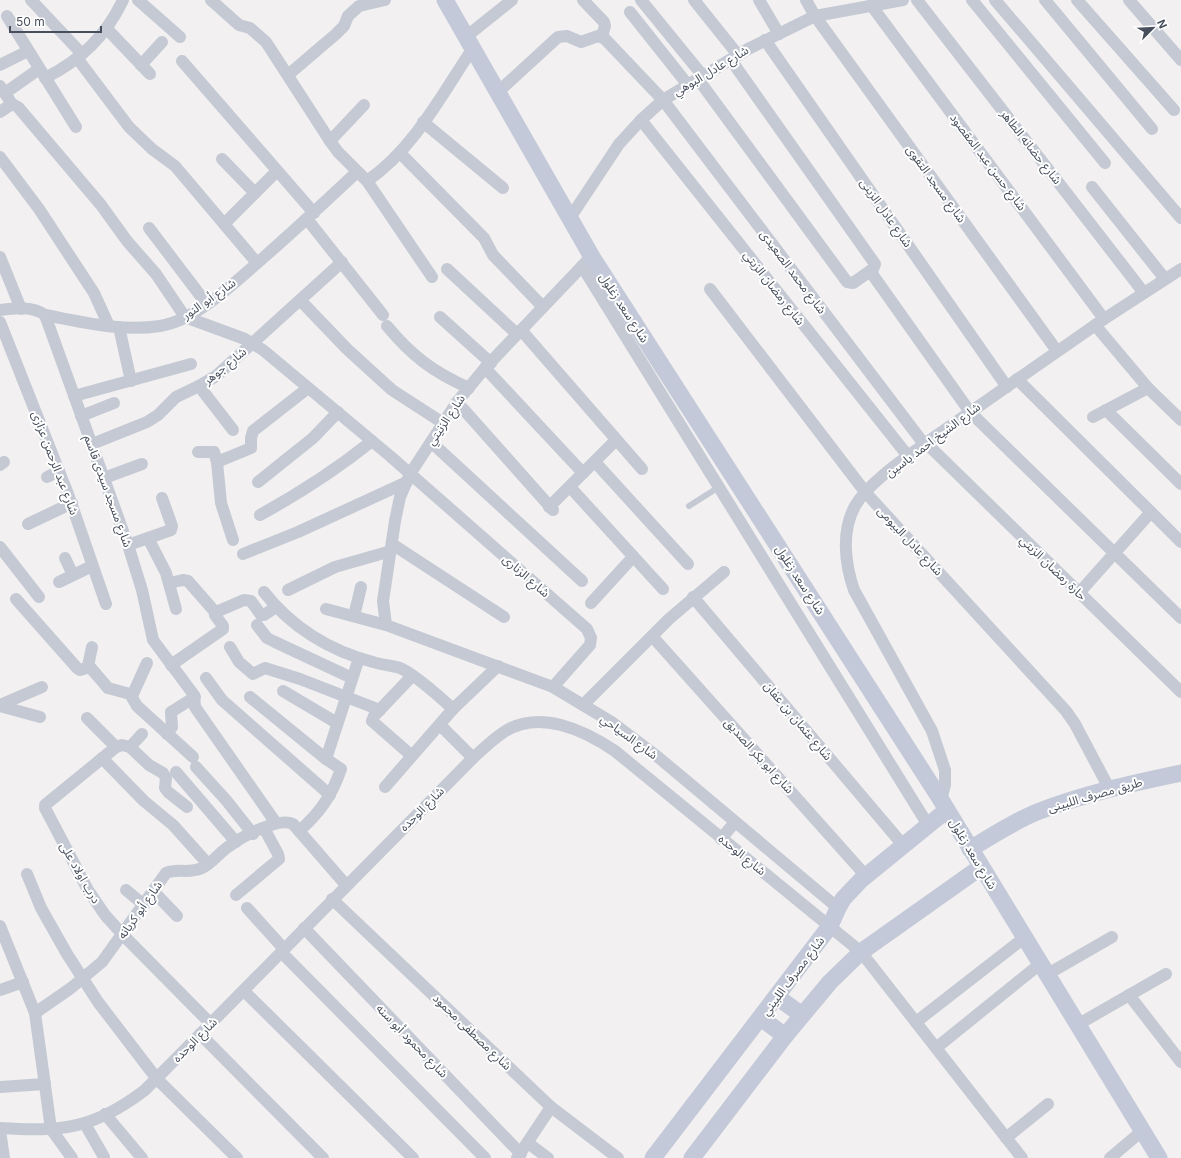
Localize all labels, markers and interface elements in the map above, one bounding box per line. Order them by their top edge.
scale bar [10,8,101,34]
north arrow [1133,8,1173,48]
text: 50 m [16,14,45,29]
text: N [1154,17,1170,31]
street label: شارع عادل البوهي [670,42,753,101]
street label: شارع حضانه الطاهر [995,106,1065,188]
street label: شارع حسن عبد المقصود [945,110,1030,214]
street label: شارع مسجد التقوى [902,142,969,226]
street label: شارع عادل الزينى [856,175,916,251]
street label: شارع محمد الصعيدى [755,227,830,318]
street label: شارع رمضان الزيتي [738,247,808,330]
street label: شارع سعد زغلول [595,270,652,346]
street label: شارع أبو النور [178,275,240,325]
street label: شارع جوهر [199,344,251,390]
street label: شارع الزنيتي [423,391,470,450]
street label: شارع الشيخ احمد ياسين [882,399,984,482]
street label: شارع عبد الرحمن عزازى [27,409,82,518]
street label: شارع مسجد سيدى قاسم [79,433,136,550]
street label: شارع عادل البيومى [873,503,946,580]
street label: حارة رمضان الزيتي [1015,532,1090,605]
street label: شارع سعد زغلول [771,542,828,618]
street label: شارع الزنارى [498,551,553,602]
street label: شارع عثمان بن عفان [759,678,836,764]
street label: شارع السياحي [596,711,661,765]
street label: شارع ابو بكر الصديق [720,715,797,798]
street label: طريق مصرف اللبينى [1046,774,1144,816]
street label: شارع الوحده [396,783,448,835]
street label: شارع سعد زغلول [945,816,1000,893]
street label: شارع الوحده [714,831,769,880]
street label: درب اولاد على [57,839,104,906]
street label: شارع أبو كريانه [114,878,167,943]
street label: شارع مصرف اللبيني [758,933,829,1020]
street label: شارع مصطفى محمود [429,990,515,1074]
street label: شارع محمود أبو سنه [372,1001,451,1082]
street label: شارع الوحده [169,1014,221,1066]

